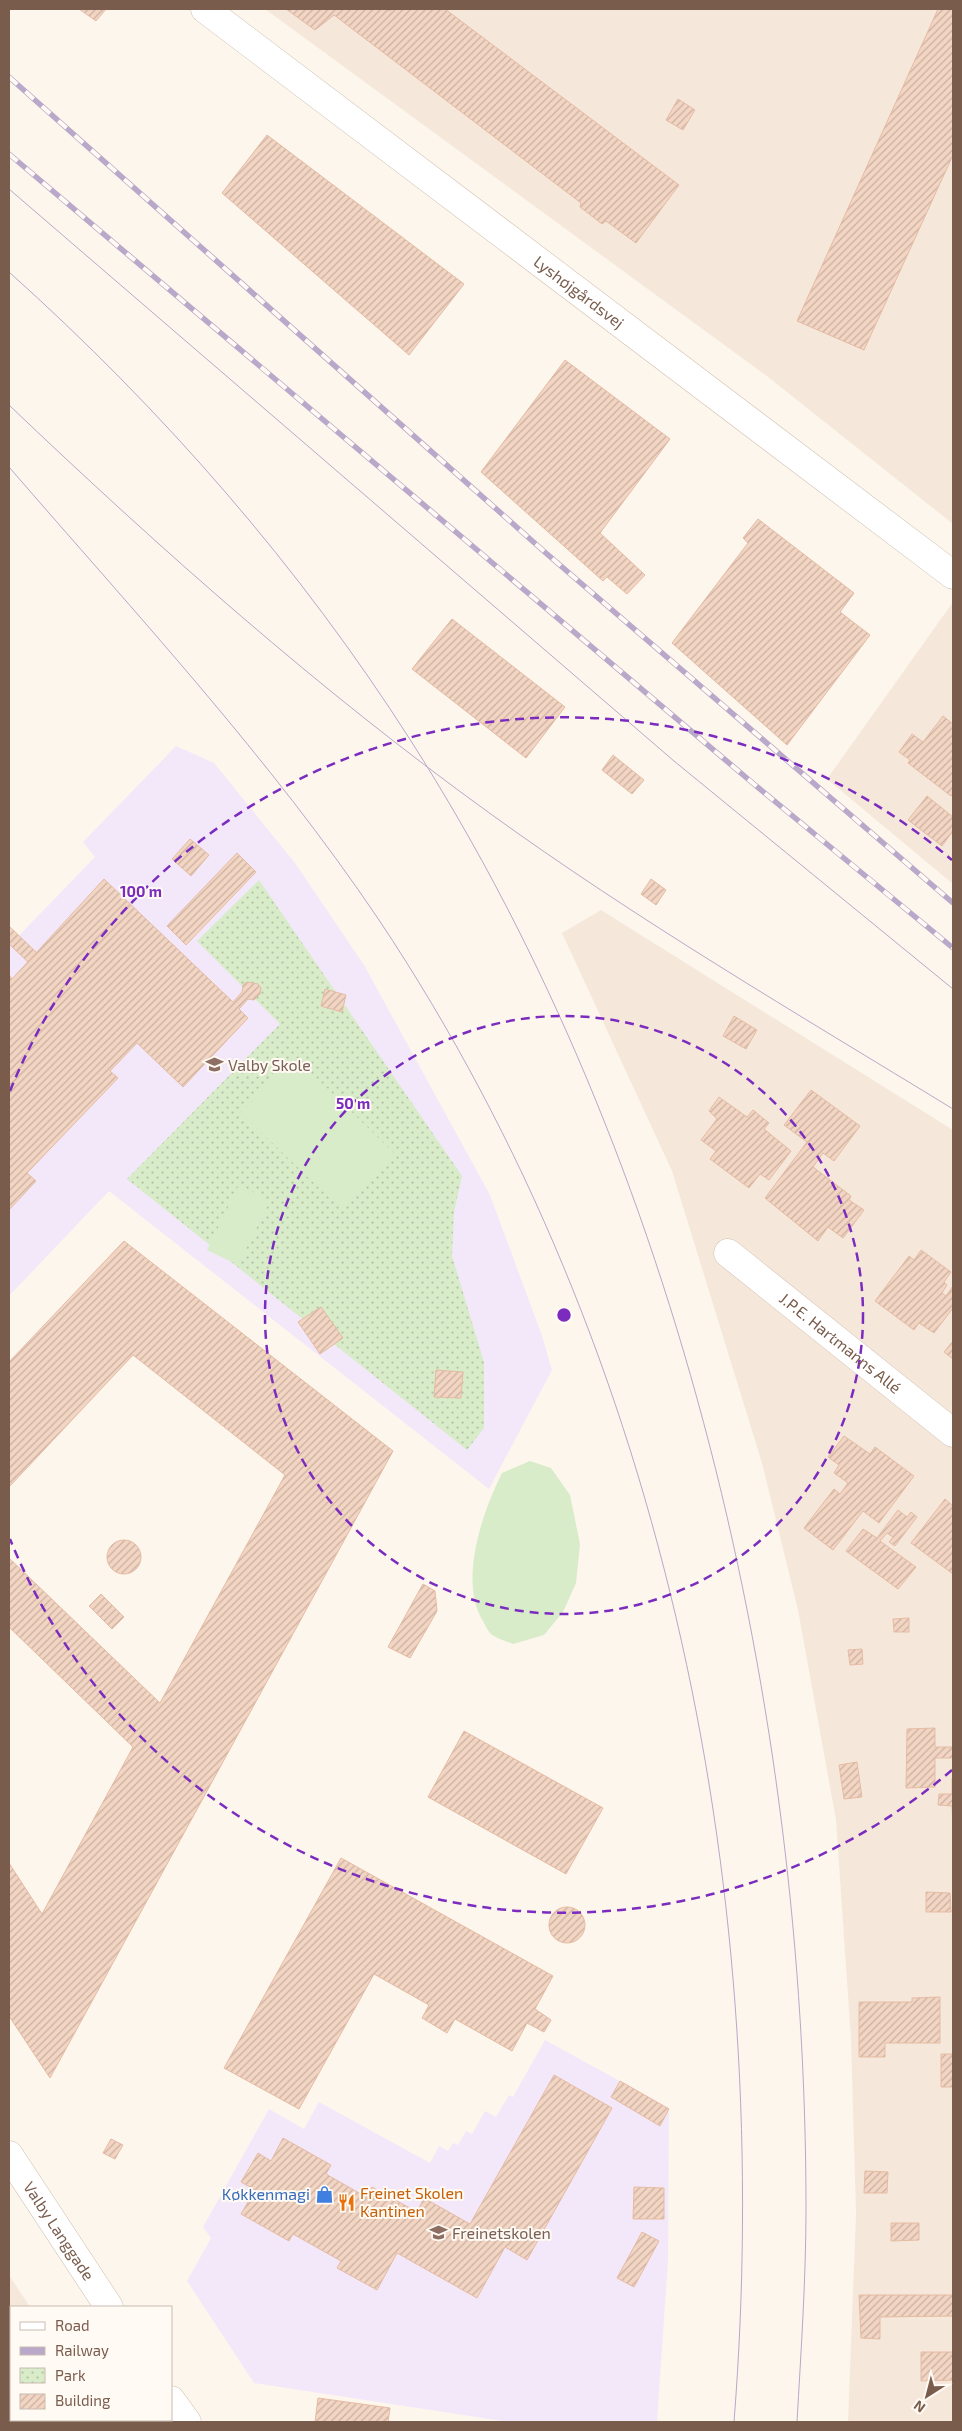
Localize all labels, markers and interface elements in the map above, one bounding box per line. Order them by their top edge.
street label: Lyshøjgårdsvej [530,251,628,333]
text: 100 m [120,882,162,900]
school or university icon: Valby Skole [204,1055,224,1075]
place label: Valby Skole [228,1055,311,1074]
text: 50 m [336,1094,370,1112]
street label: J.P.E. Hartmanns Allé [776,1288,905,1397]
centre of rings [555,1306,573,1324]
street label: Valby Langgade [20,2178,99,2284]
place label: Freinet Skolen Kantinen [360,2183,463,2220]
place label: Køkkenmagi [222,2184,310,2203]
shop icon: Køkkenmagi [314,2184,334,2204]
restaurant icon: Freinet Skolen Kantinen [336,2192,356,2212]
school or university icon: Freinetskolen [428,2223,448,2243]
place label: Freinetskolen [452,2223,551,2242]
legend [10,2306,172,2421]
text: Road [55,2316,90,2334]
text: Railway [55,2341,109,2359]
text: Park [55,2366,86,2384]
north arrow [902,2371,952,2421]
text: Building [55,2391,111,2409]
text: N [910,2397,928,2417]

